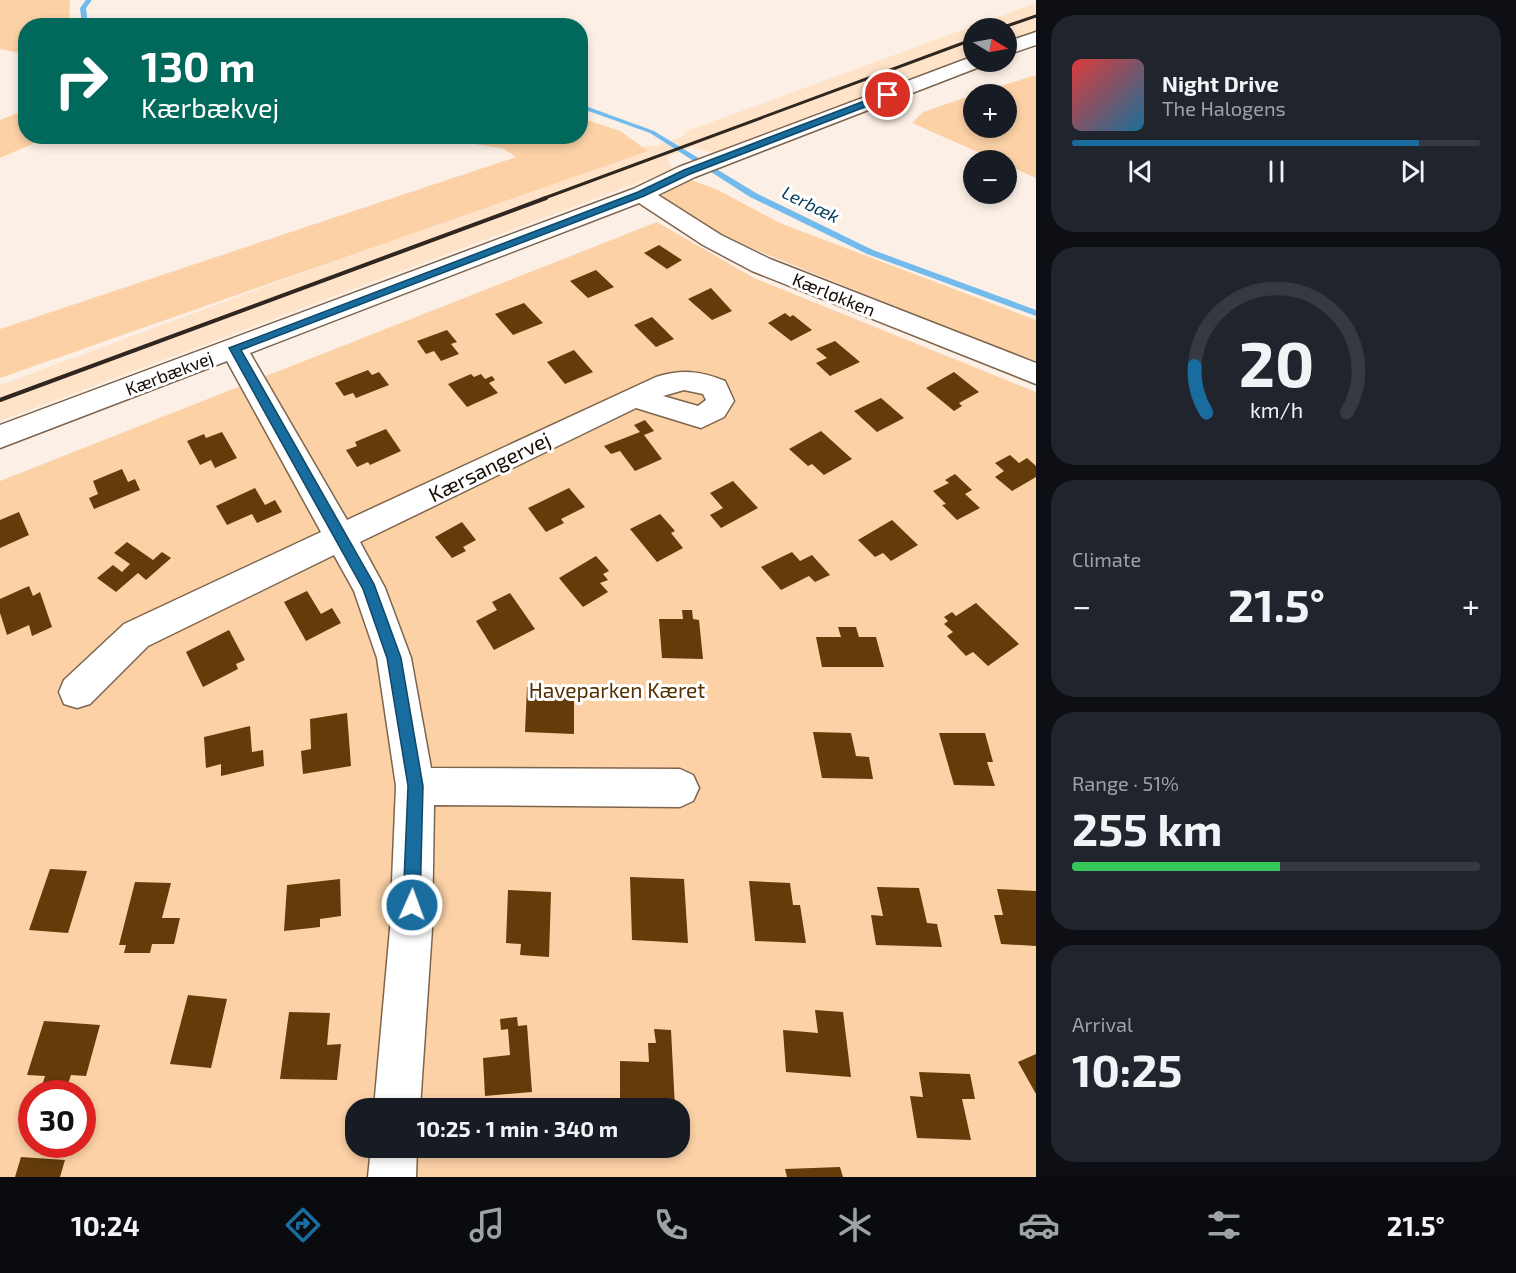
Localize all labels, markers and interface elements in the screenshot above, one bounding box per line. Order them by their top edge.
north arrow [963,18,1017,72]
map controls [963,18,1017,204]
text: 130 m [141,40,256,90]
icon: right [42,42,120,120]
pin [862,69,913,120]
text: Night Drive [1162,70,1279,96]
icon: arrive [871,78,904,111]
button: + [963,84,1017,138]
text: Kærbækvej [141,91,279,123]
text: The Halogens [1162,96,1286,120]
button: − [963,150,1017,204]
icon: previous [1124,155,1157,188]
icon: pause [1260,155,1293,188]
icon: next [1396,155,1429,188]
water label: Lerbæk [779,181,843,227]
street label: Kærløkken [789,267,879,321]
text: 20 [1238,325,1314,400]
street label: Kærbækvej [122,346,216,400]
text: km/h [1249,398,1303,423]
street label: Kærsangervej [424,426,554,507]
text: Climate [1072,547,1141,571]
text: 21.5° [1228,577,1325,631]
text: − [1072,585,1091,625]
text: + [1462,585,1480,625]
park label: Haveparken Kæret [529,677,705,702]
text: Range · 51% [1072,771,1179,795]
text: 255 km [1072,801,1222,855]
position arrow [380,873,444,937]
text: Arrival [1072,1012,1133,1036]
text: 10:25 [1072,1042,1182,1096]
speed limit sign: 30 [18,1080,96,1158]
text: 10:25 · 1 min · 340 m [417,1115,618,1141]
icon: directions [282,1204,324,1246]
icon: music [466,1204,508,1246]
icon: phone [650,1204,692,1246]
icon: climate [834,1204,876,1246]
icon: car [1018,1204,1060,1246]
icon: filters [1203,1204,1245,1246]
text: 10:24 [71,1209,140,1241]
text: 21.5° [1387,1209,1445,1241]

